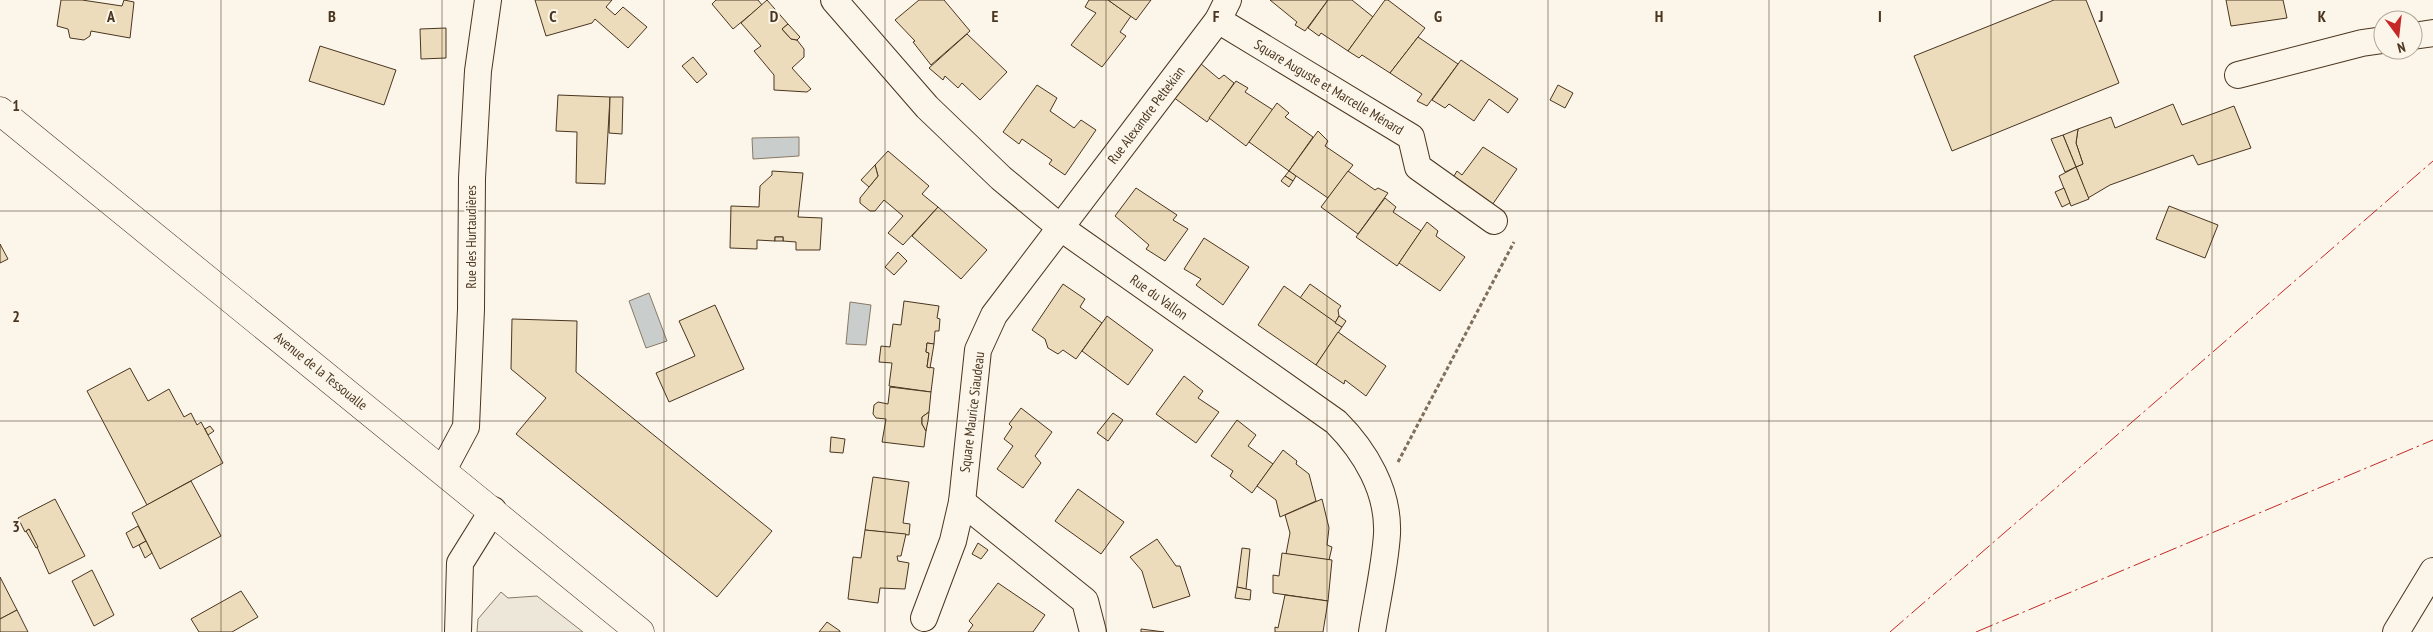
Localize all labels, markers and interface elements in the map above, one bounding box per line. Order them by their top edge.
text: A [106,6,116,26]
text: B [328,6,336,26]
text: C [549,6,557,26]
text: D [770,6,779,26]
text: E [992,6,999,26]
text: F [1213,6,1220,26]
text: G [1434,6,1442,26]
text: H [1655,6,1663,26]
text: I [1878,6,1882,26]
text: J [2098,6,2103,26]
text: K [2318,6,2327,26]
north arrow [2373,10,2423,60]
street label: Square Auguste et Marcelle Ménard [1251,35,1407,139]
text: N [2395,38,2407,57]
street label: Rue Alexandre Peltekian [1103,63,1189,167]
text: 1 [12,95,20,115]
street label: Rue des Hurtaudières [462,185,480,289]
street label: Rue du Vallon [1127,271,1191,323]
text: 2 [12,306,20,326]
street label: Avenue de la Tessoualle [271,328,371,414]
street label: Square Maurice Siaudeau [956,351,988,473]
text: 3 [12,516,20,536]

